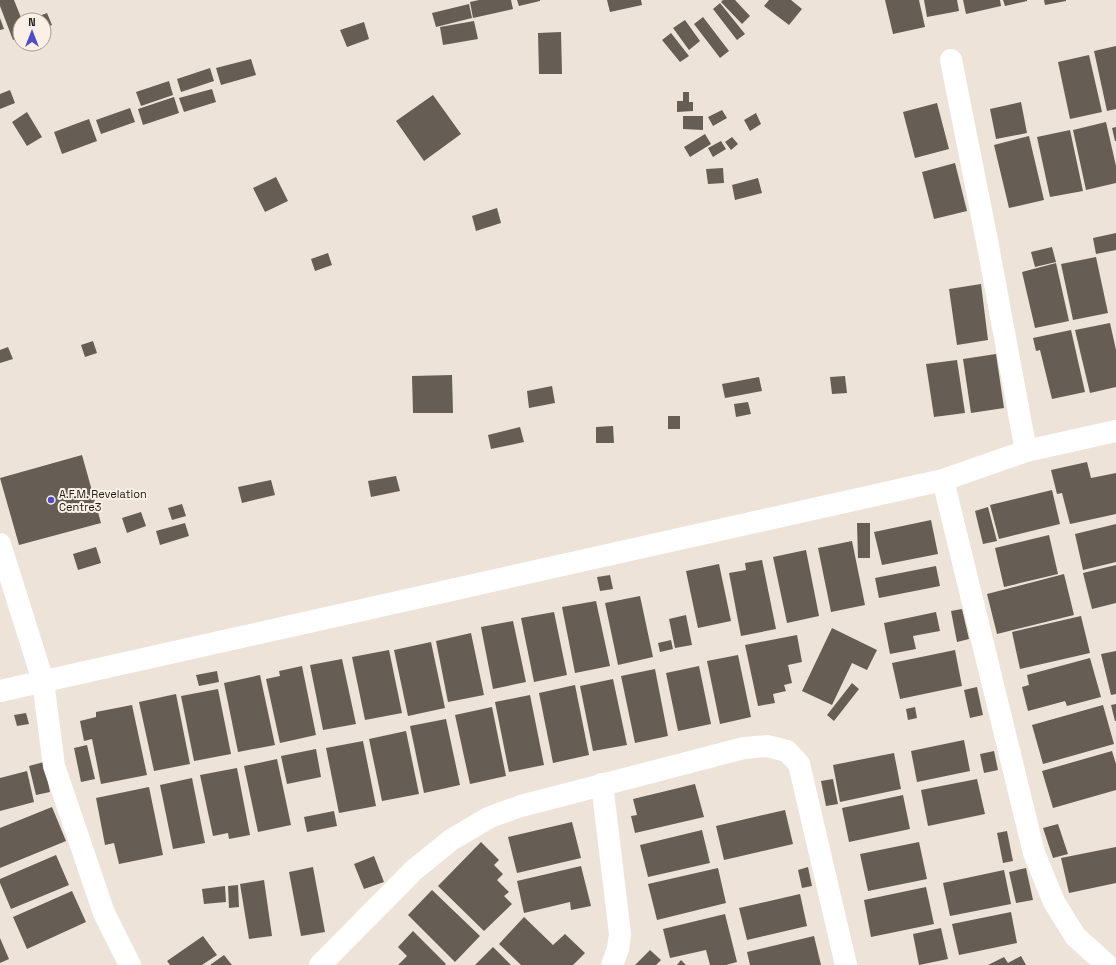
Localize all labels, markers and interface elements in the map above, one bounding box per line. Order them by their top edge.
north arrow [12,12,52,52]
text: N [28,15,36,29]
place label: A.F.M. Revelation Centre3 [59,487,147,514]
marker: A.F.M. Revelation Centre3 [46,495,56,505]

